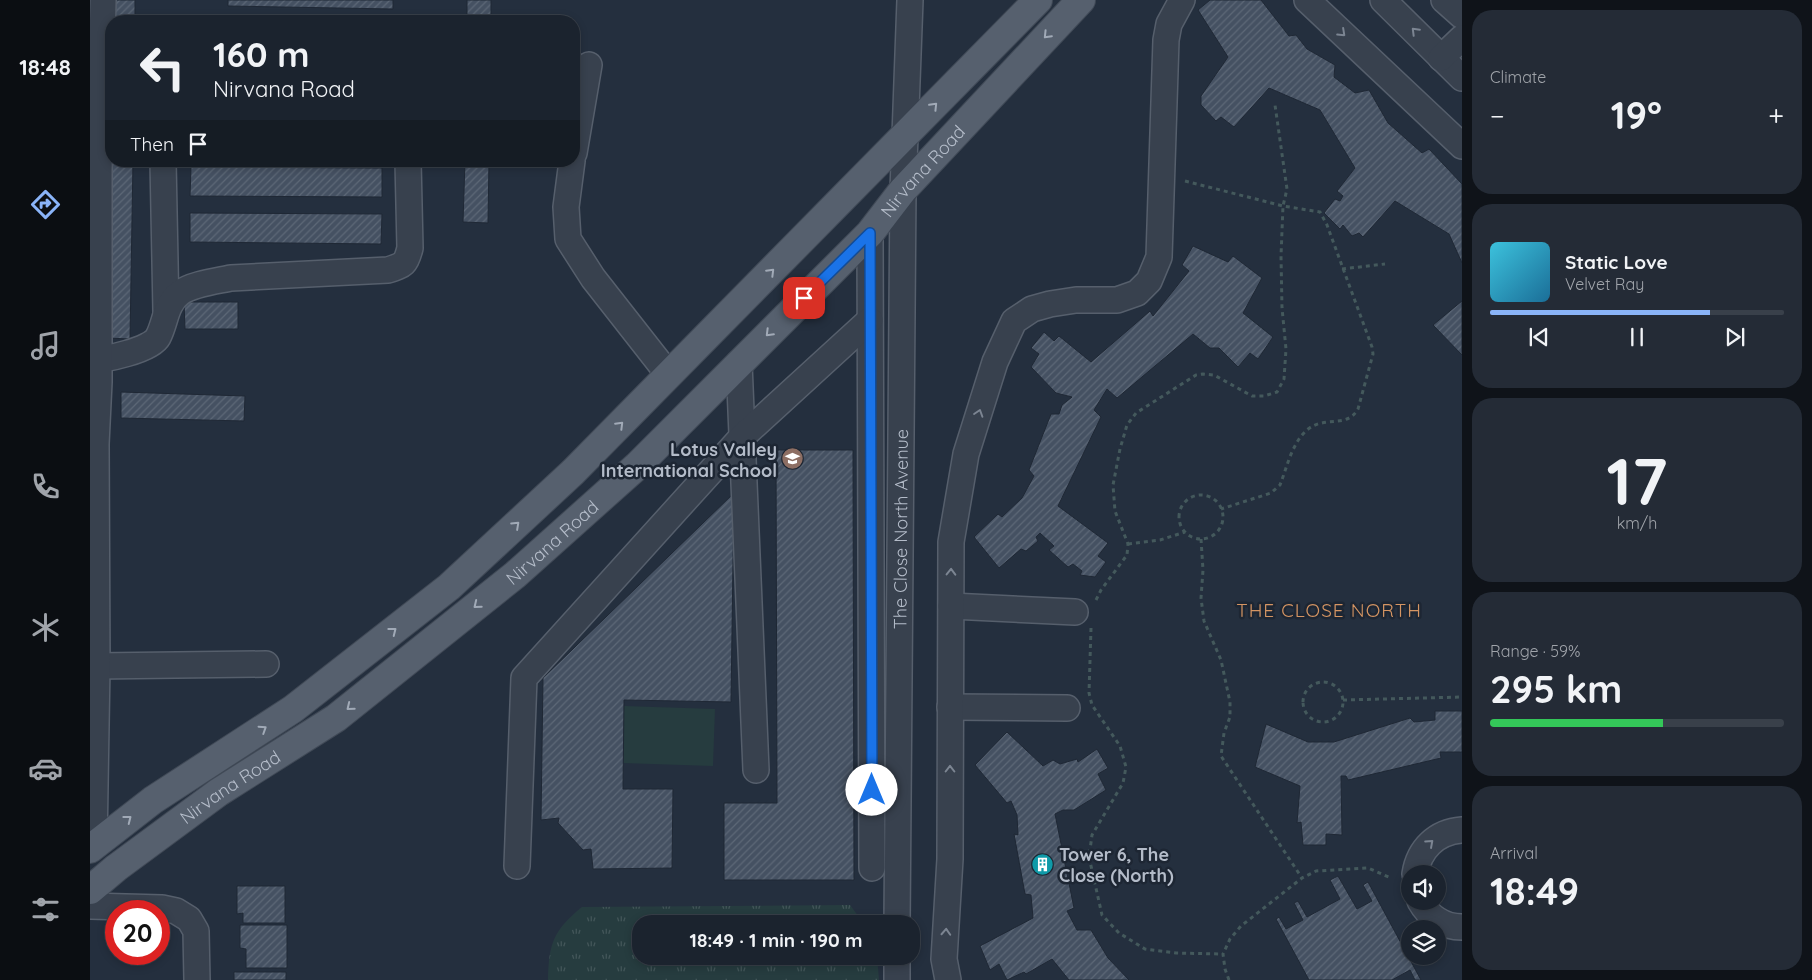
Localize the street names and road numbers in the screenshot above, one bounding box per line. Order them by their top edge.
street label: Nirvana Road [875,120,970,222]
street label: The Close North Avenue [888,429,913,629]
street label: Nirvana Road [501,495,603,589]
street label: Nirvana Road [175,745,284,829]

